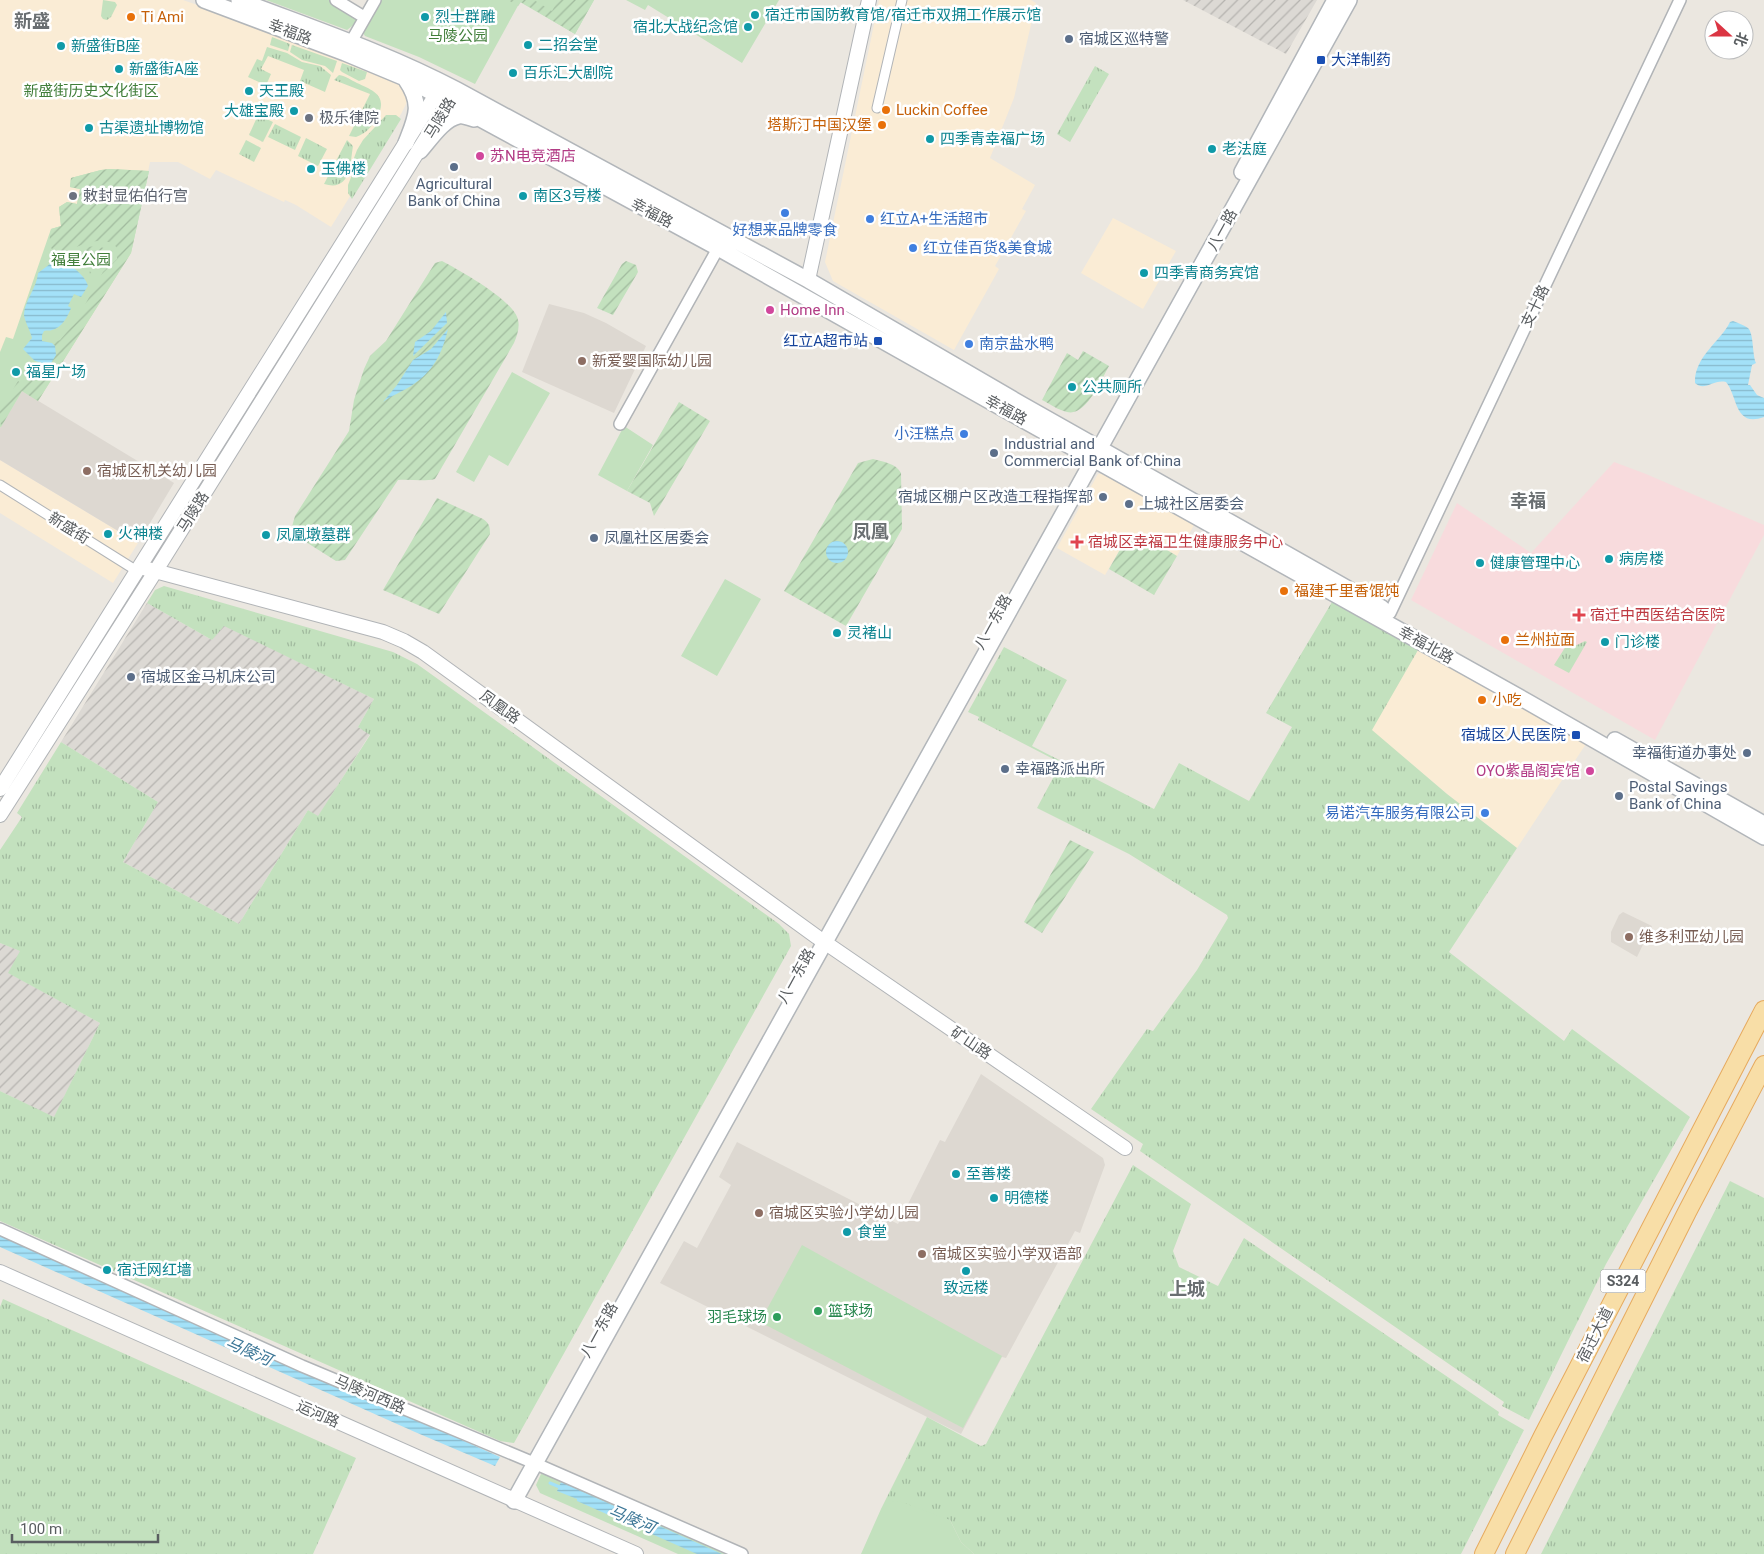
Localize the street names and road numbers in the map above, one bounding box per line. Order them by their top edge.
street label: 幸福路 [266,16,314,48]
street label: 马陵路 [421,94,459,142]
street label: 幸福路 [628,194,676,232]
street label: 八一路 [1203,206,1241,254]
street label: 支十路 [1517,282,1553,330]
street label: 幸福路 [982,391,1030,429]
street label: 马陵路 [173,488,213,536]
street label: 新盛街 [45,508,93,548]
street label: 八一东路 [971,591,1015,653]
street label: 幸福北路 [1395,623,1457,667]
street label: 凤凰路 [477,686,523,728]
street label: 八一东路 [774,945,818,1007]
street label: 矿山路 [947,1023,995,1063]
road number: S324 [1600,1270,1646,1292]
street label: 八一东路 [577,1299,621,1361]
street label: 宿迁大道 [1573,1304,1617,1366]
street label: 马陵河西路 [332,1371,408,1417]
street label: 运河路 [294,1397,342,1431]

